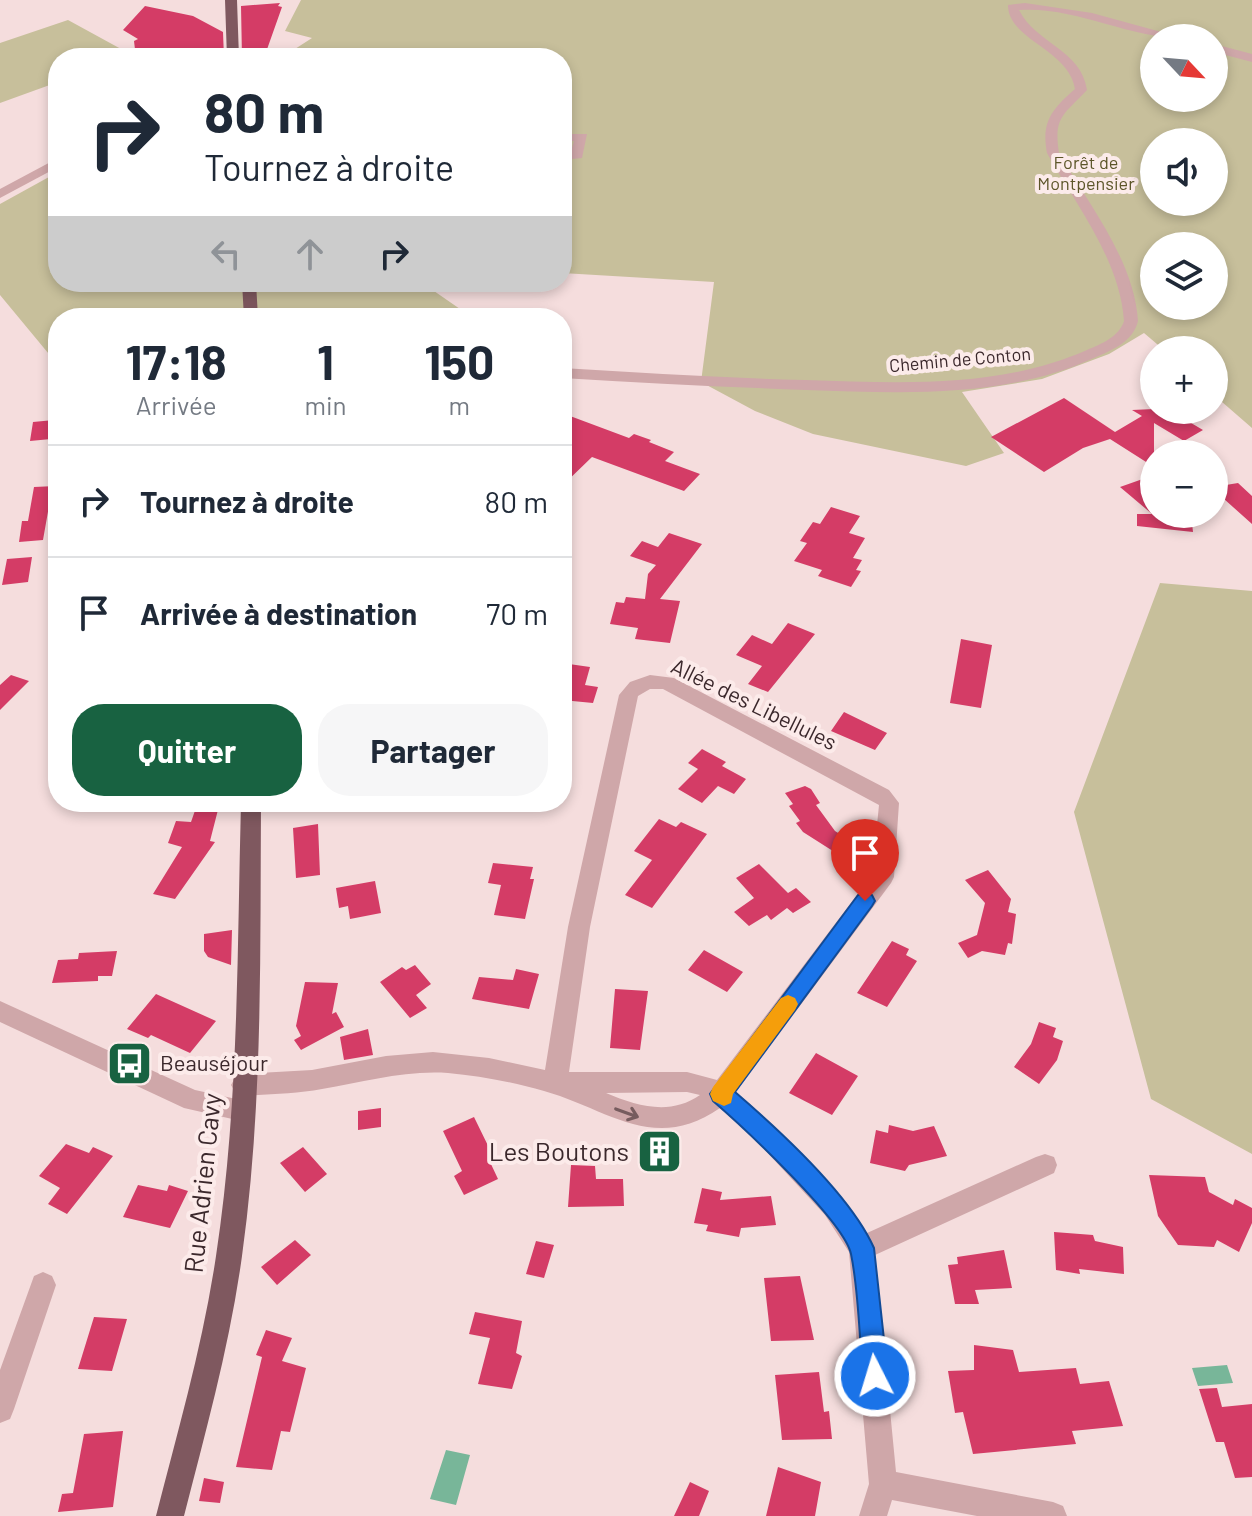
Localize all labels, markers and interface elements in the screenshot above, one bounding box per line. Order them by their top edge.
north arrow [1140,24,1228,112]
map controls [1140,24,1228,528]
text: 80 m [204,77,324,144]
icon: right [72,80,176,184]
button: sound [1140,128,1228,216]
text: Tournez à droite [204,145,454,188]
park label: Forêt de Montpensier [1037,151,1135,194]
icon: left [204,232,248,276]
icon: ahead [288,232,332,276]
icon: right [372,232,416,276]
button: layers [1140,232,1228,320]
text: 17:18 [126,332,227,390]
text: 1 [317,332,334,390]
text: 150 [424,332,494,390]
button: + [1140,336,1228,424]
street label: Chemin de Conton [888,342,1032,376]
text: Arrivée [136,389,217,420]
text: min [304,389,347,420]
text: m [449,389,470,420]
button: − [1140,440,1228,528]
icon: right [72,479,116,523]
text: Tournez à droite [140,483,354,519]
text: 80 m [485,483,548,519]
icon: arrive [72,591,116,635]
text: Arrivée à destination [140,595,417,631]
text: 70 m [486,595,548,631]
street label: Allée des Libellules [668,652,841,754]
button: Quitter [72,704,302,796]
button: Partager [318,704,548,796]
pin [831,819,899,901]
icon: arrive [843,831,887,875]
bus stop icon: Beauséjour [105,1039,153,1087]
place label: Beauséjour [160,1049,268,1075]
street label: Rue Adrien Cavy [177,1091,226,1274]
one-way arrow [615,1106,640,1121]
building icon: Les Boutons [636,1128,684,1176]
place label: Les Boutons [489,1135,629,1166]
position arrow [833,1334,917,1418]

